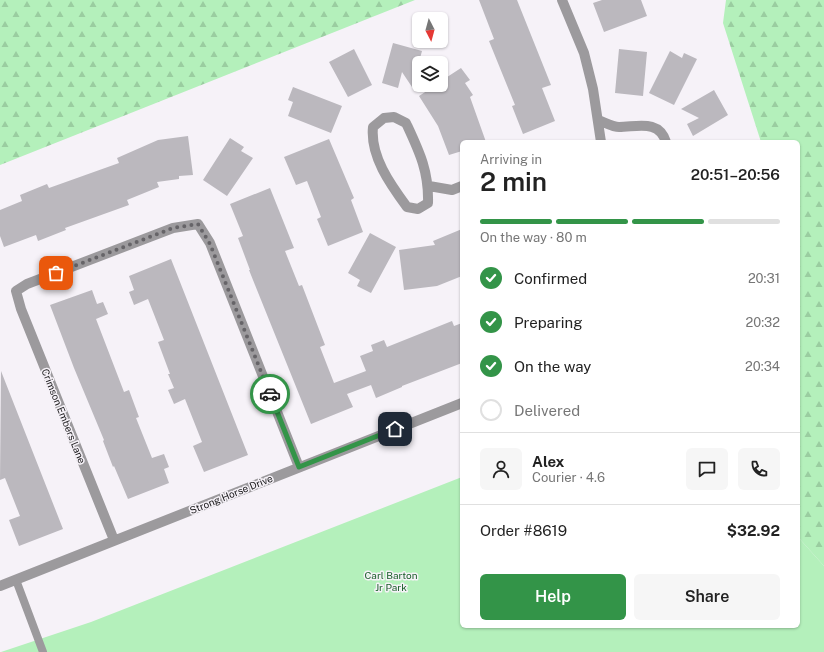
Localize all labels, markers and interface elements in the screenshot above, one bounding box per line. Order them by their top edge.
north arrow [412,12,448,48]
map controls [412,12,448,92]
button: layers [412,56,448,92]
text: Arriving in [480,152,542,167]
text: 2 min [480,166,547,197]
text: 20:51–20:56 [691,166,780,183]
text: On the way · 80 m [480,230,587,245]
pin [39,256,73,290]
icon: bag [45,262,67,284]
icon: check [480,267,502,289]
text: Confirmed [514,270,587,287]
text: 20:31 [748,271,780,286]
icon: check [480,311,502,333]
text: Preparing [514,314,583,331]
text: 20:32 [745,315,780,330]
icon: check [480,355,502,377]
text: On the way [514,358,591,375]
text: 20:34 [745,359,780,374]
street label: Crimson Embers Lane [39,367,89,465]
courier [250,374,290,414]
icon: car [259,383,281,405]
text: Delivered [514,402,580,419]
pin [378,412,412,446]
icon: home [384,418,406,440]
button: person [480,448,522,490]
button: chat [686,448,728,490]
button: phone [738,448,780,490]
text: Alex [532,453,564,470]
text: Courier · 4.6 [532,470,605,485]
street label: Strong Horse Drive [188,472,275,516]
text: Order #8619 [480,522,567,539]
text: $32.92 [727,522,780,539]
park label: Carl Barton Jr Park [365,569,418,593]
button: Help [480,574,626,620]
button: Share [634,574,780,620]

